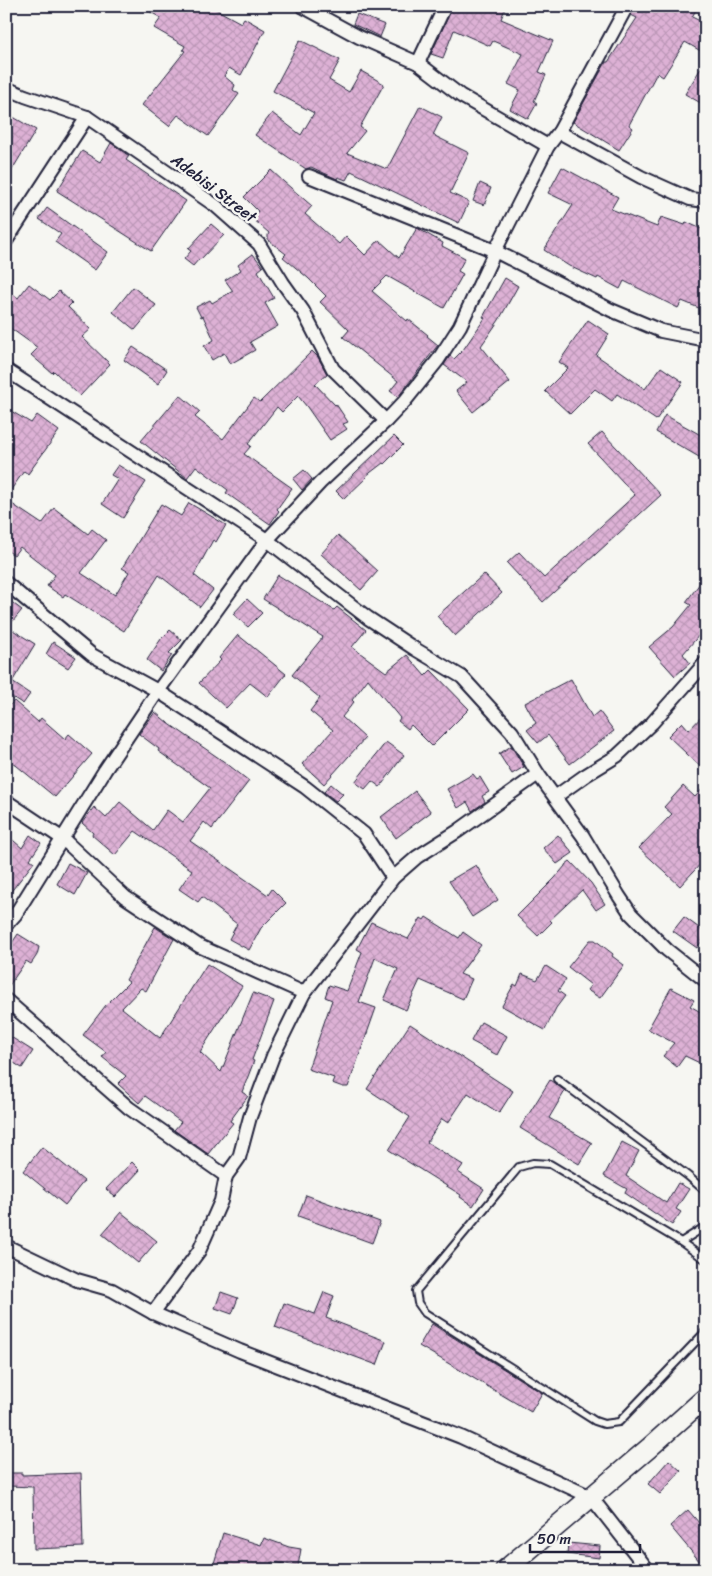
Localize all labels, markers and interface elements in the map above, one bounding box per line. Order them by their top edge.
street label: Adebisi Street [164,145,264,231]
scale bar [530,1521,640,1553]
text: 50 m [537,1526,572,1552]

